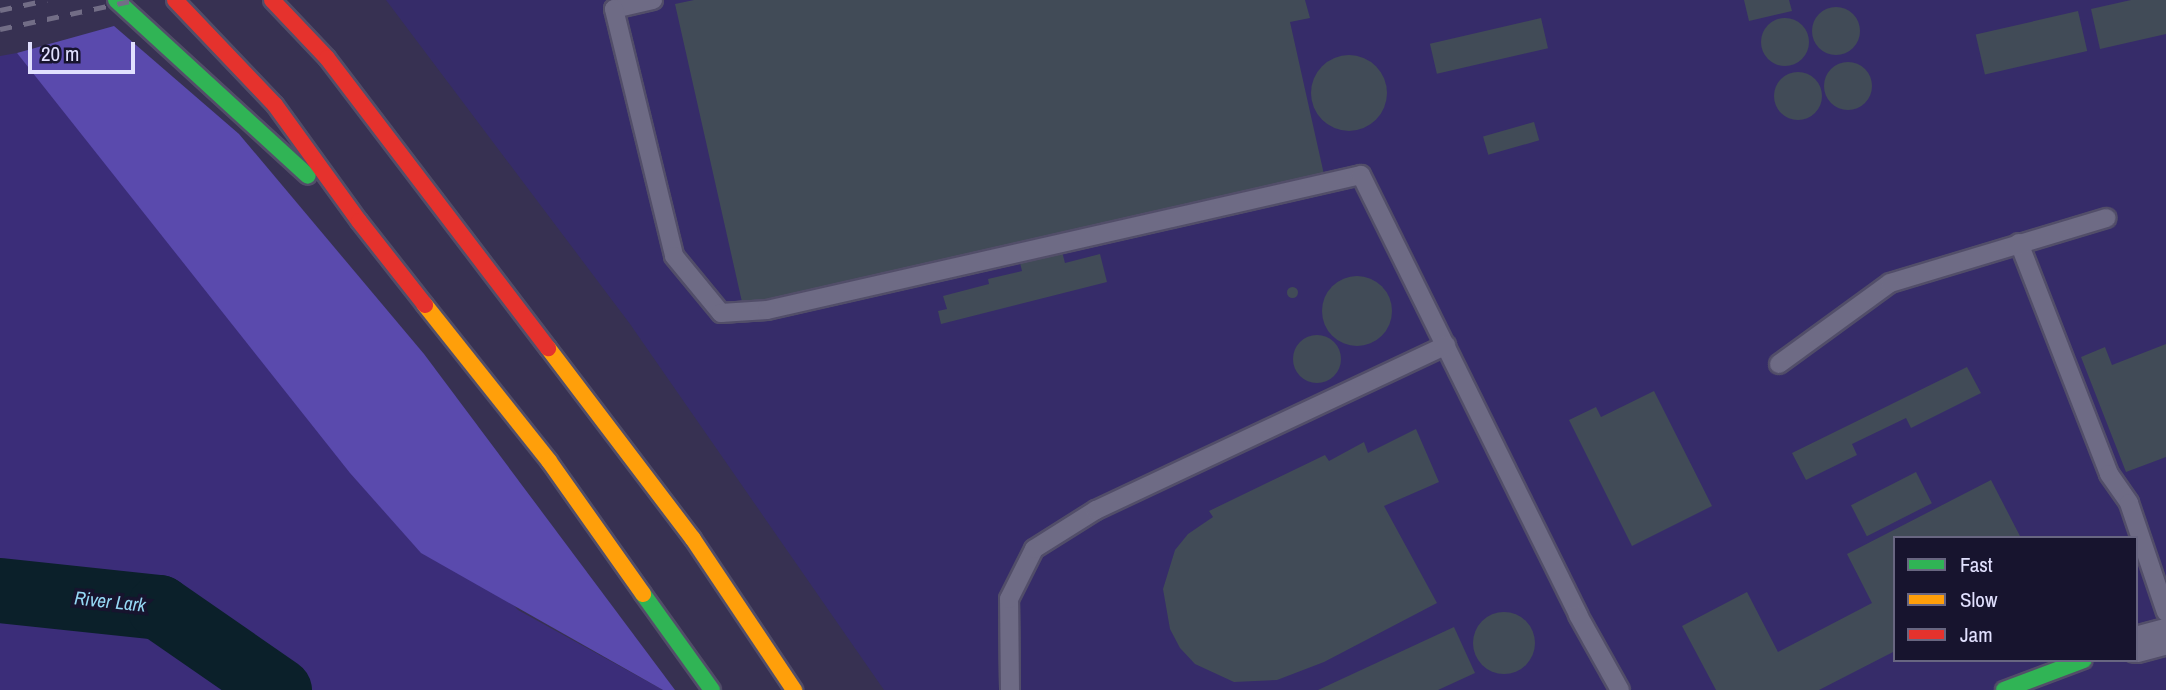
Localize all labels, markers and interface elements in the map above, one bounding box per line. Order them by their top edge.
scale bar [32,28,138,72]
text: 20 m [41,39,79,68]
legend [1893,536,2138,662]
text: Fast [1960,550,1993,579]
text: Slow [1960,585,1997,614]
water label: River Lark [73,587,147,617]
text: Jam [1960,620,1993,649]

